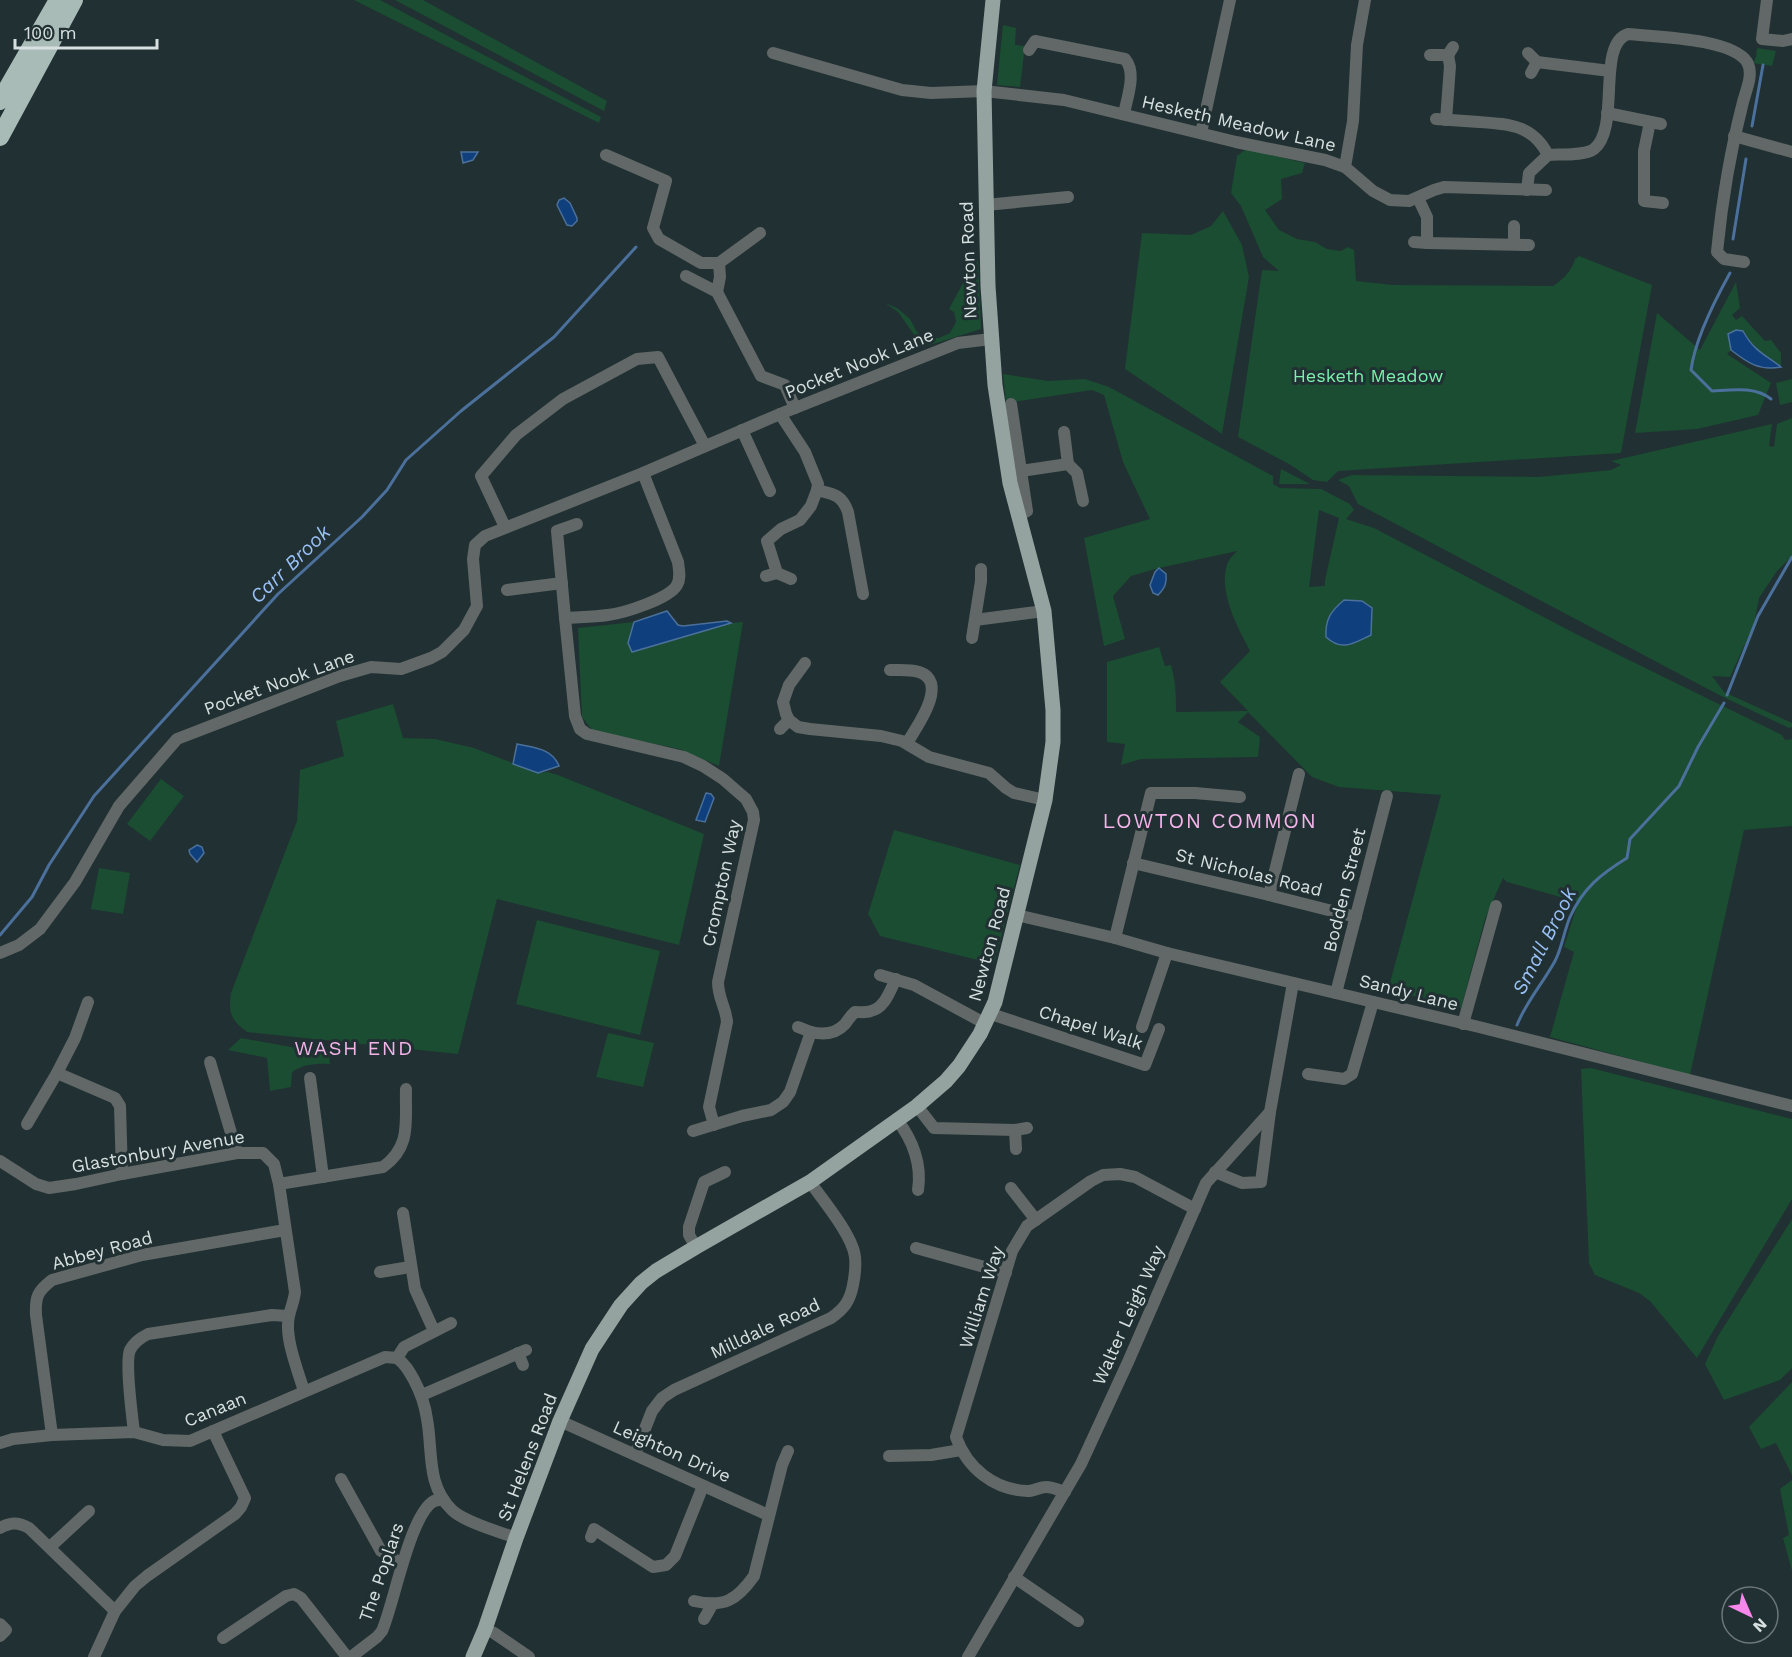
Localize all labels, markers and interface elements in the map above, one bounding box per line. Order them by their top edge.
scale bar [15,12,158,50]
text: 100 m [24,22,77,43]
street label: Hesketh Meadow Lane [1140,90,1338,156]
street label: Newton Road [955,201,981,319]
street label: Pocket Nook Lane [782,324,936,402]
park label: Hesketh Meadow [1293,365,1443,386]
water label: Carr Brook [245,519,336,608]
street label: Pocket Nook Lane [201,645,357,719]
district label: LOWTON COMMON [1103,808,1317,833]
street label: Crompton Way [697,817,745,948]
street label: Bodden Street [1318,825,1370,954]
street label: St Nicholas Road [1173,844,1325,900]
water label: Small Brook [1507,883,1582,998]
street label: Newton Road [964,884,1014,1004]
street label: Sandy Lane [1357,970,1461,1014]
street label: Chapel Walk [1036,1000,1146,1054]
district label: WASH END [294,1036,414,1060]
street label: Glastonbury Avenue [70,1125,246,1177]
street label: Abbey Road [49,1226,155,1274]
street label: Walter Leigh Way [1088,1241,1168,1388]
street label: William Way [955,1242,1008,1351]
street label: Milldale Road [707,1293,823,1363]
street label: Canaan [181,1387,249,1431]
street label: St Helens Road [493,1390,561,1524]
street label: Leighton Drive [610,1416,734,1486]
street label: The Poplars [354,1520,408,1624]
north arrow [1720,1585,1780,1645]
text: N [1749,1614,1771,1636]

